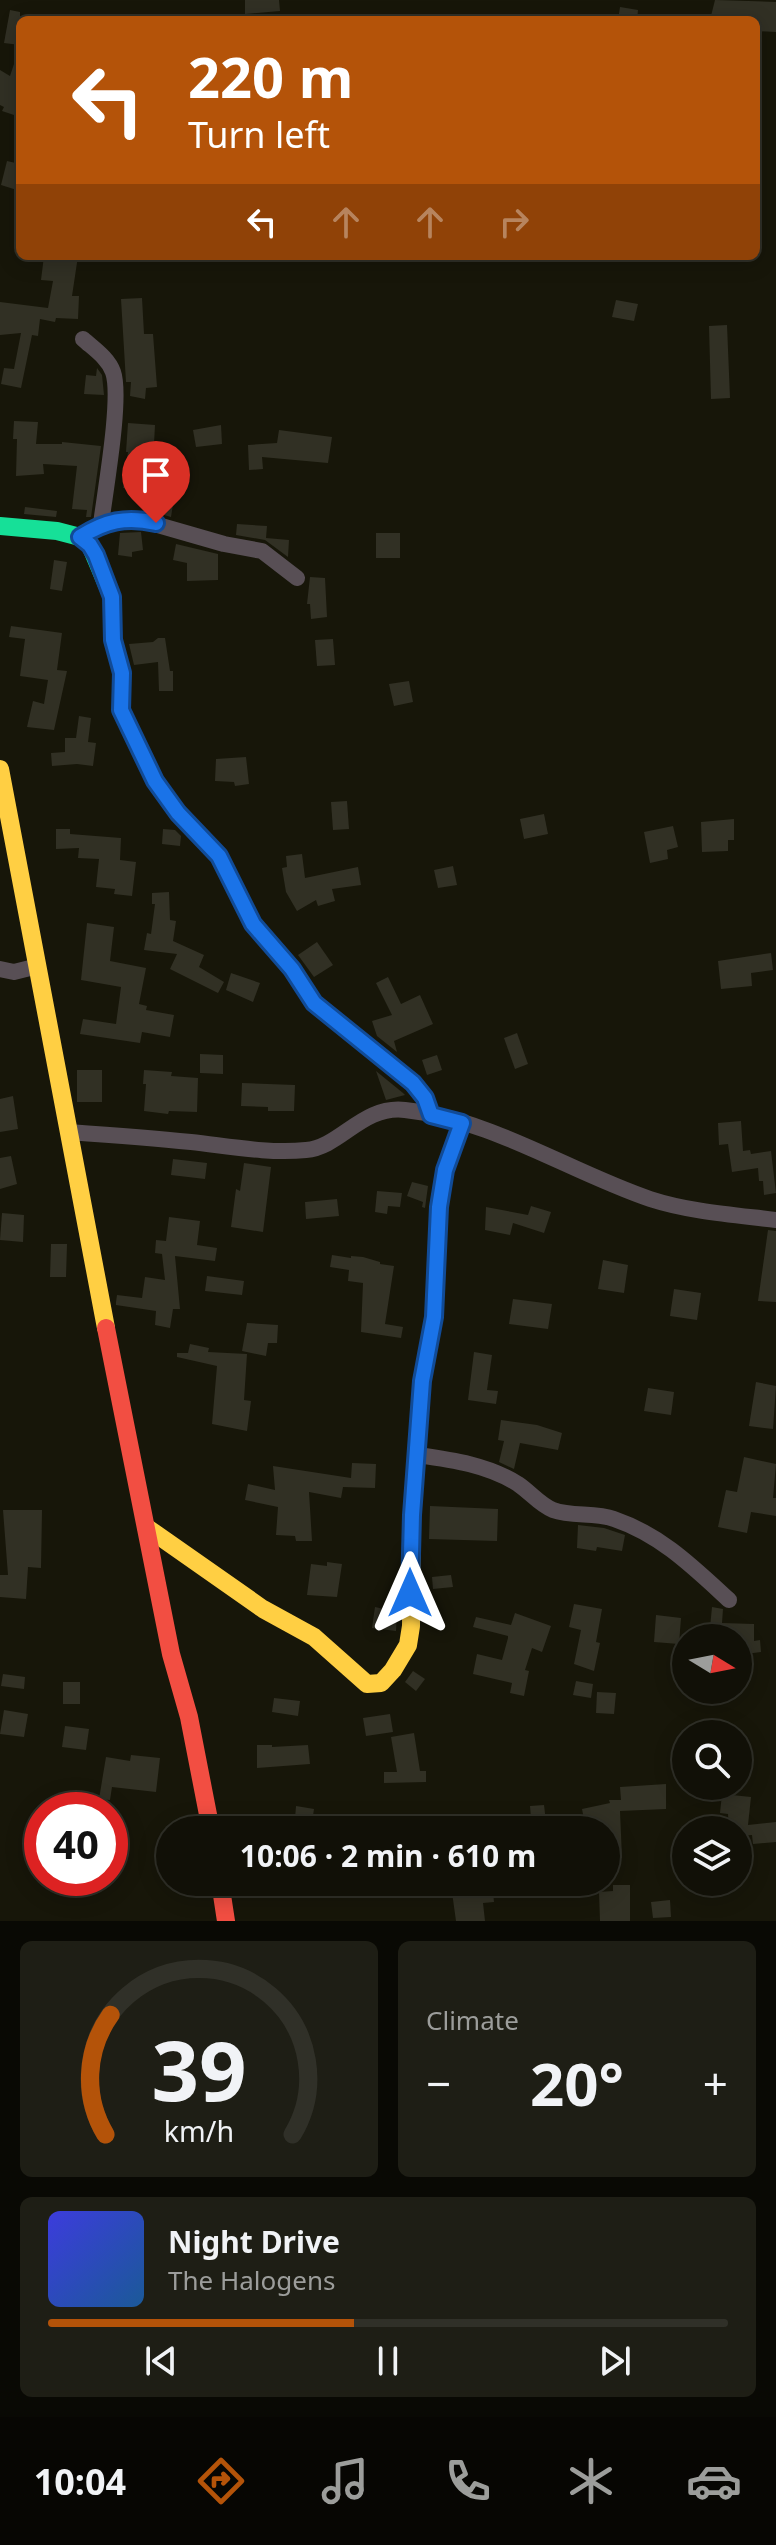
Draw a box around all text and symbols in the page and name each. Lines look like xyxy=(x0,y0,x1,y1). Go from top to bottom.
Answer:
text: 220 m xyxy=(188,38,353,114)
icon: left xyxy=(56,48,160,152)
text: Turn left xyxy=(188,110,330,159)
icon: left xyxy=(240,200,284,244)
icon: ahead xyxy=(324,200,368,244)
icon: ahead xyxy=(408,200,452,244)
icon: right xyxy=(492,200,536,244)
pin xyxy=(122,441,190,523)
icon: arrive xyxy=(134,453,178,497)
position arrow xyxy=(368,1551,452,1635)
north arrow xyxy=(672,1624,752,1704)
map controls xyxy=(672,1624,752,1896)
button: search xyxy=(672,1720,752,1800)
speed limit sign: 40 xyxy=(24,1792,128,1896)
button: layers xyxy=(672,1816,752,1896)
text: 10:06 · 2 min · 610 m xyxy=(240,1835,536,1876)
text: Climate xyxy=(426,2002,519,2038)
text: 39 xyxy=(151,2012,247,2125)
text: 20° xyxy=(530,2042,624,2124)
text: − xyxy=(426,2053,451,2113)
text: + xyxy=(703,2053,728,2113)
text: km/h xyxy=(164,2111,234,2150)
text: Night Drive xyxy=(168,2221,340,2262)
text: The Halogens xyxy=(168,2262,335,2298)
icon: previous xyxy=(139,2339,183,2383)
icon: pause xyxy=(366,2339,410,2383)
icon: next xyxy=(593,2339,637,2383)
icon: directions xyxy=(193,2453,249,2509)
icon: music xyxy=(317,2453,373,2509)
icon: phone xyxy=(440,2453,496,2509)
icon: climate xyxy=(563,2453,619,2509)
icon: car xyxy=(686,2453,742,2509)
text: 10:04 xyxy=(34,2457,126,2506)

